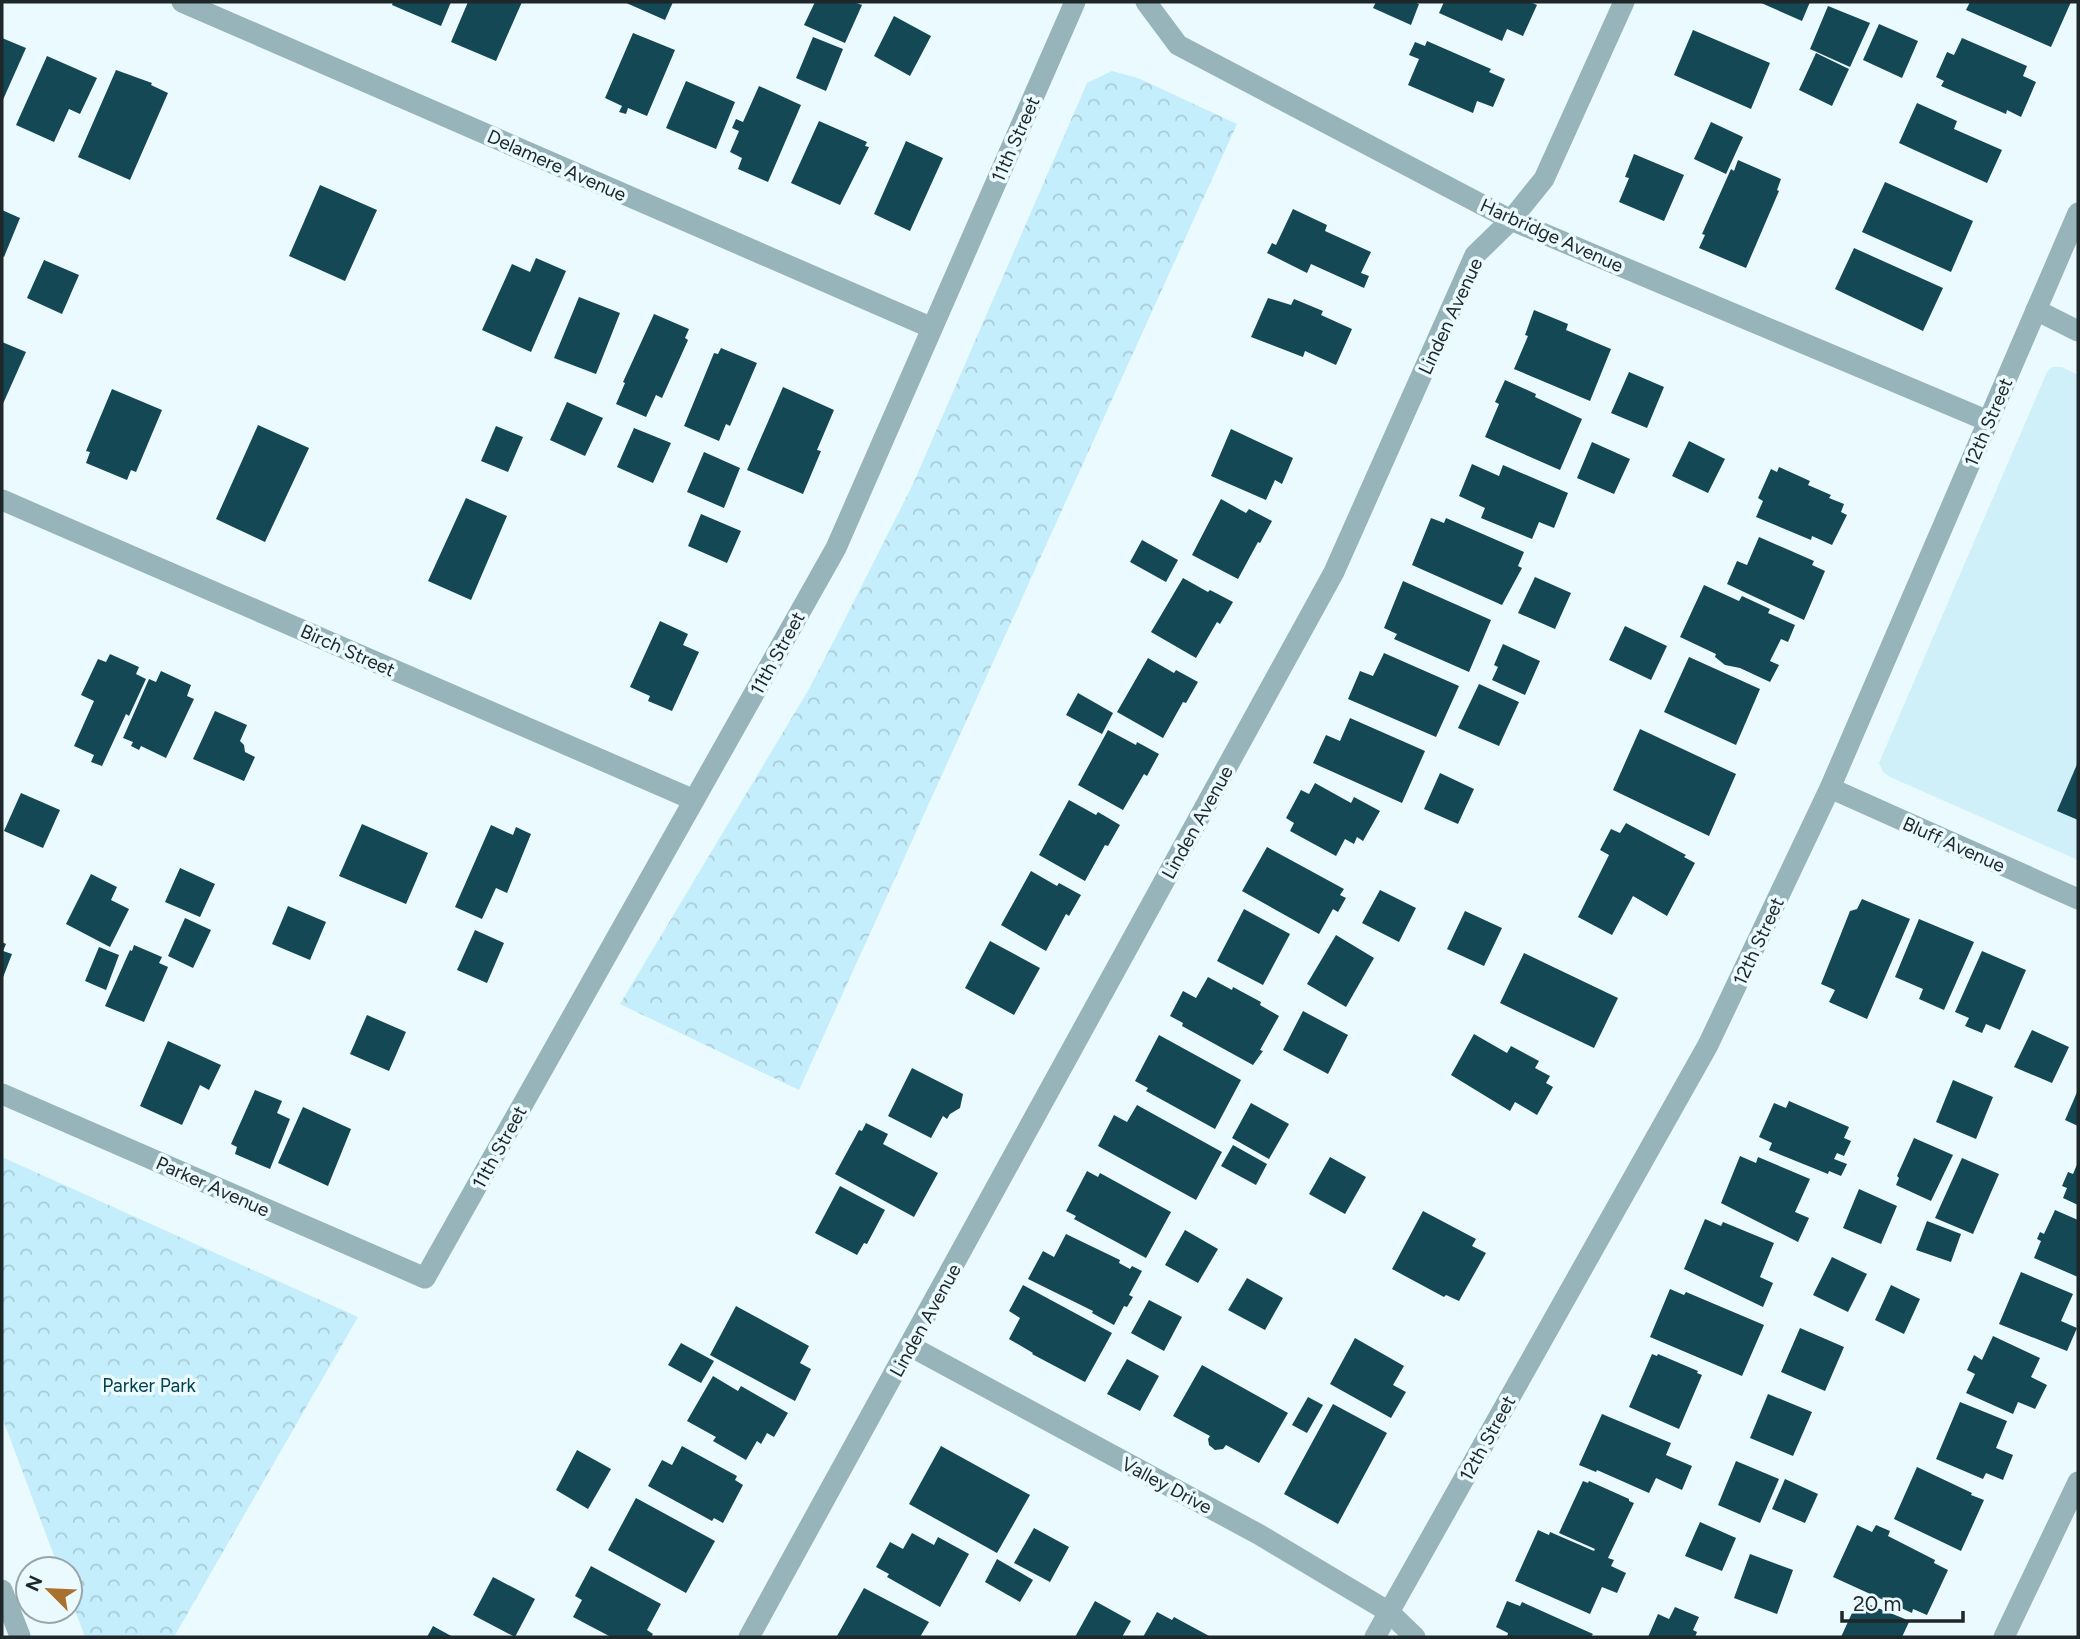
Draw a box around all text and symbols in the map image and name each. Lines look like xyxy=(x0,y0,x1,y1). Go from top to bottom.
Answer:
street label: 11th Street xyxy=(986,93,1045,186)
street label: Delamere Avenue xyxy=(484,125,630,206)
street label: Harbridge Avenue xyxy=(1477,194,1627,277)
street label: Linden Avenue xyxy=(1413,254,1487,378)
street label: 12th Street xyxy=(1959,374,2017,470)
street label: 11th Street xyxy=(745,608,810,699)
street label: Birch Street xyxy=(297,619,399,682)
street label: Linden Avenue xyxy=(1157,762,1238,883)
street label: Bluff Avenue xyxy=(1899,812,2008,877)
street label: 12th Street xyxy=(1728,894,1789,989)
street label: 11th Street xyxy=(467,1102,532,1193)
street label: Parker Avenue xyxy=(153,1151,273,1222)
street label: Linden Avenue xyxy=(885,1260,966,1381)
park label: Parker Park xyxy=(102,1374,197,1397)
street label: 12th Street xyxy=(1455,1391,1520,1485)
street label: Valley Drive xyxy=(1118,1452,1216,1519)
north arrow xyxy=(14,1555,84,1625)
text: N xyxy=(20,1572,47,1595)
scale bar xyxy=(1842,1580,1963,1624)
text: 20 m xyxy=(1853,1591,1901,1616)

